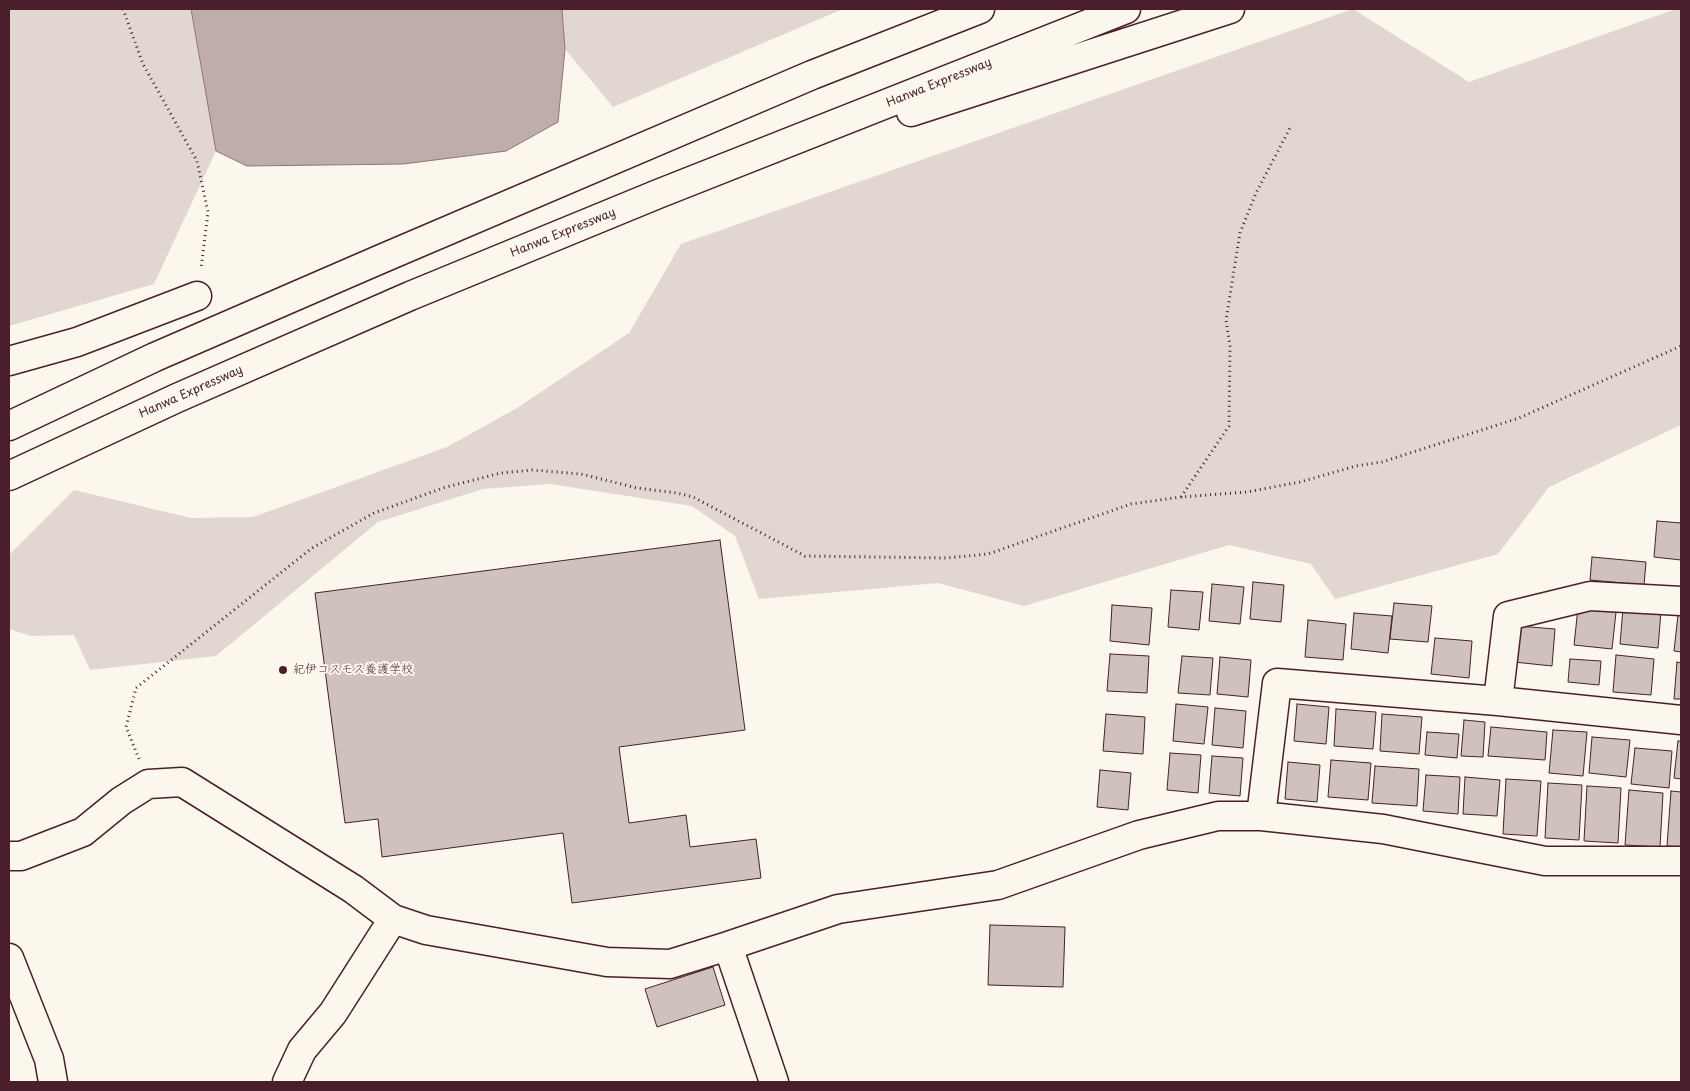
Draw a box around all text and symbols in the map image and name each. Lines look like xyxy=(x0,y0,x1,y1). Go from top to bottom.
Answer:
street label: Hanwa Expressway xyxy=(884,55,994,111)
street label: Hanwa Expressway xyxy=(508,205,618,261)
street label: Hanwa Expressway xyxy=(137,363,245,421)
place label: 紀伊コスモス養護学校 xyxy=(293,663,413,677)
marker: 紀伊コスモス養護学校 xyxy=(277,664,289,676)

